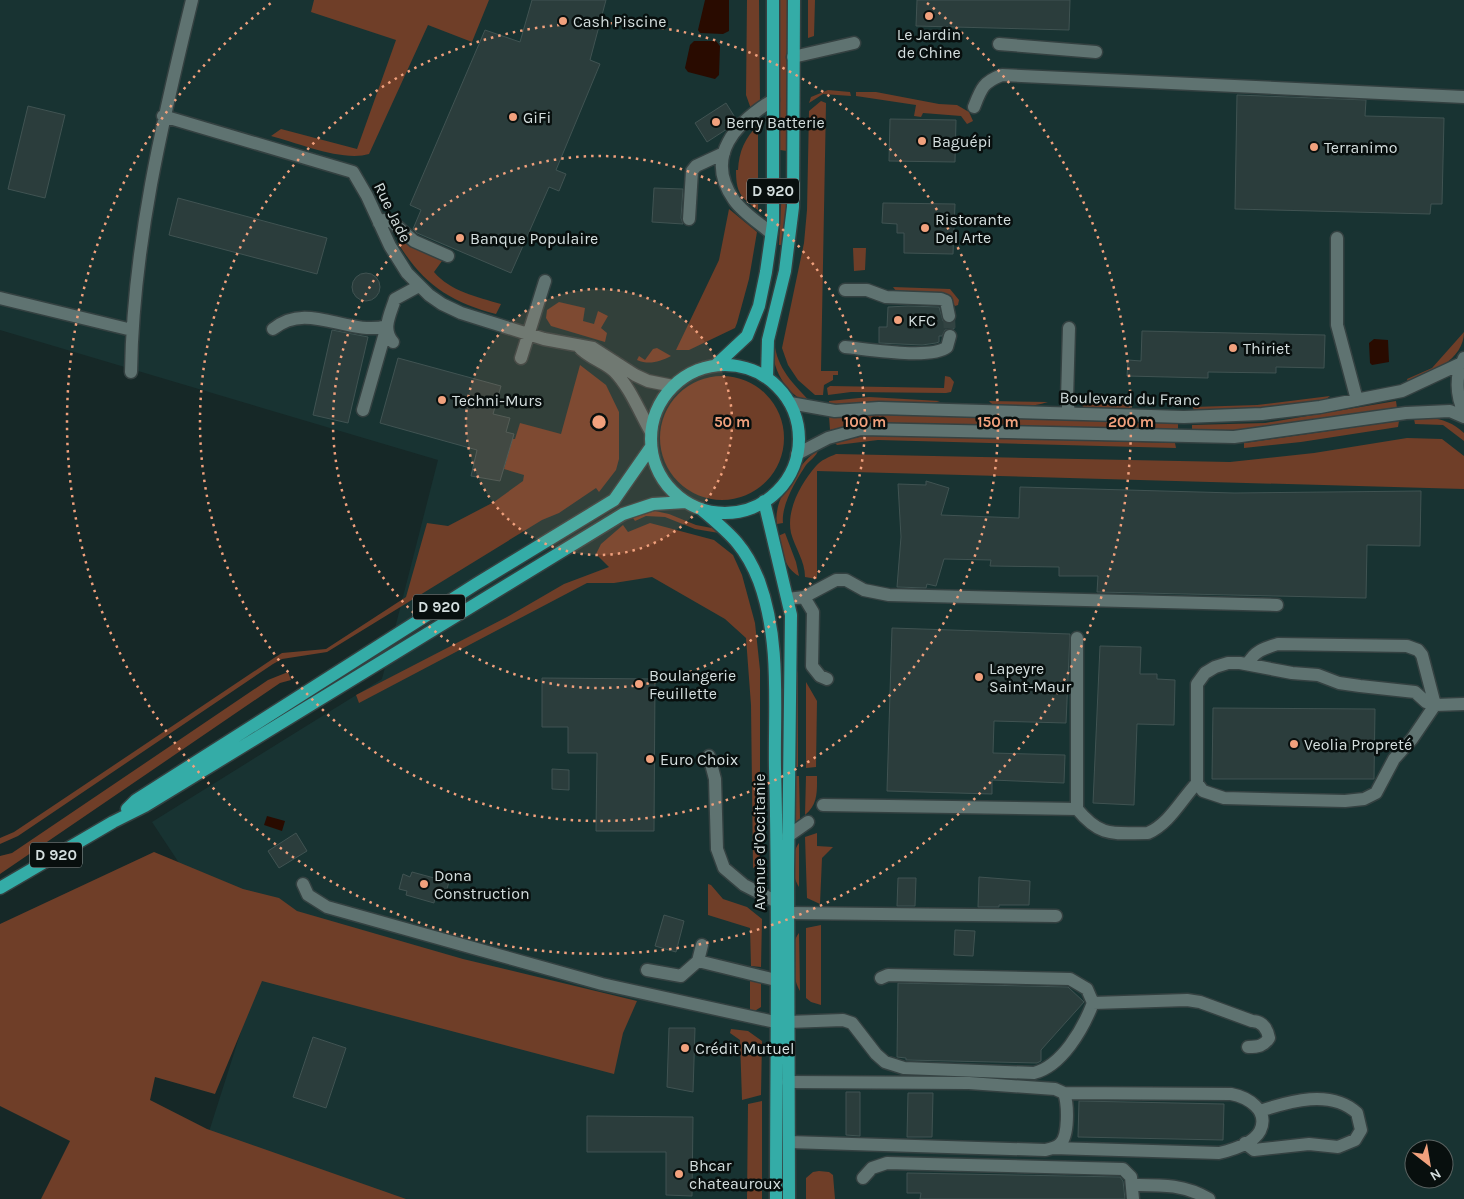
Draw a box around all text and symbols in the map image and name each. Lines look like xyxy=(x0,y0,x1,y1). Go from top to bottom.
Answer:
marker: Le Jardin de Chine xyxy=(923,10,935,22)
place label: Cash Piscine xyxy=(573,12,666,31)
marker: Cash Piscine xyxy=(557,15,569,27)
place label: Le Jardin de Chine xyxy=(897,25,961,62)
place label: GiFi xyxy=(523,108,551,127)
marker: GiFi xyxy=(507,111,519,123)
place label: Berry Batterie xyxy=(726,113,825,132)
marker: Berry Batterie xyxy=(710,116,722,128)
place label: Baguépi xyxy=(932,132,992,151)
marker: Baguépi xyxy=(916,135,928,147)
place label: Terranimo xyxy=(1324,138,1398,157)
marker: Terranimo xyxy=(1308,141,1320,153)
road number: D 920 xyxy=(747,178,799,204)
street label: Rue Jade xyxy=(370,179,415,245)
place label: Ristorante Del Arte xyxy=(935,210,1011,247)
marker: Ristorante Del Arte xyxy=(919,222,931,234)
place label: Banque Populaire xyxy=(470,229,598,248)
marker: Banque Populaire xyxy=(454,232,466,244)
place label: KFC xyxy=(908,311,936,330)
marker: KFC xyxy=(892,314,904,326)
place label: Thiriet xyxy=(1243,339,1290,358)
marker: Thiriet xyxy=(1227,342,1239,354)
street label: Boulevard du Franc xyxy=(1059,388,1201,409)
place label: Techni-Murs xyxy=(452,391,542,410)
marker: Techni-Murs xyxy=(436,394,448,406)
centre of rings xyxy=(590,413,608,431)
text: 50 m xyxy=(714,413,750,431)
text: 100 m xyxy=(844,413,886,431)
text: 150 m xyxy=(977,413,1019,431)
text: 200 m xyxy=(1108,413,1154,431)
road number: D 920 xyxy=(413,594,465,620)
place label: Lapeyre Saint-Maur xyxy=(989,659,1072,696)
place label: Boulangerie Feuillette xyxy=(649,666,736,703)
marker: Lapeyre Saint-Maur xyxy=(973,671,985,683)
marker: Boulangerie Feuillette xyxy=(633,678,645,690)
place label: Veolia Propreté xyxy=(1304,735,1412,754)
marker: Veolia Propreté xyxy=(1288,738,1300,750)
place label: Euro Choix xyxy=(660,750,738,769)
marker: Euro Choix xyxy=(644,753,656,765)
street label: Avenue d'Occitanie xyxy=(750,773,769,911)
road number: D 920 xyxy=(30,842,82,868)
place label: Dona Construction xyxy=(434,866,530,903)
marker: Dona Construction xyxy=(418,878,430,890)
place label: Crédit Mutuel xyxy=(695,1039,795,1058)
marker: Crédit Mutuel xyxy=(679,1042,691,1054)
north arrow xyxy=(1404,1139,1454,1189)
place label: Bhcar chateauroux xyxy=(689,1156,781,1193)
text: N xyxy=(1427,1165,1444,1185)
marker: Bhcar chateauroux xyxy=(673,1168,685,1180)

